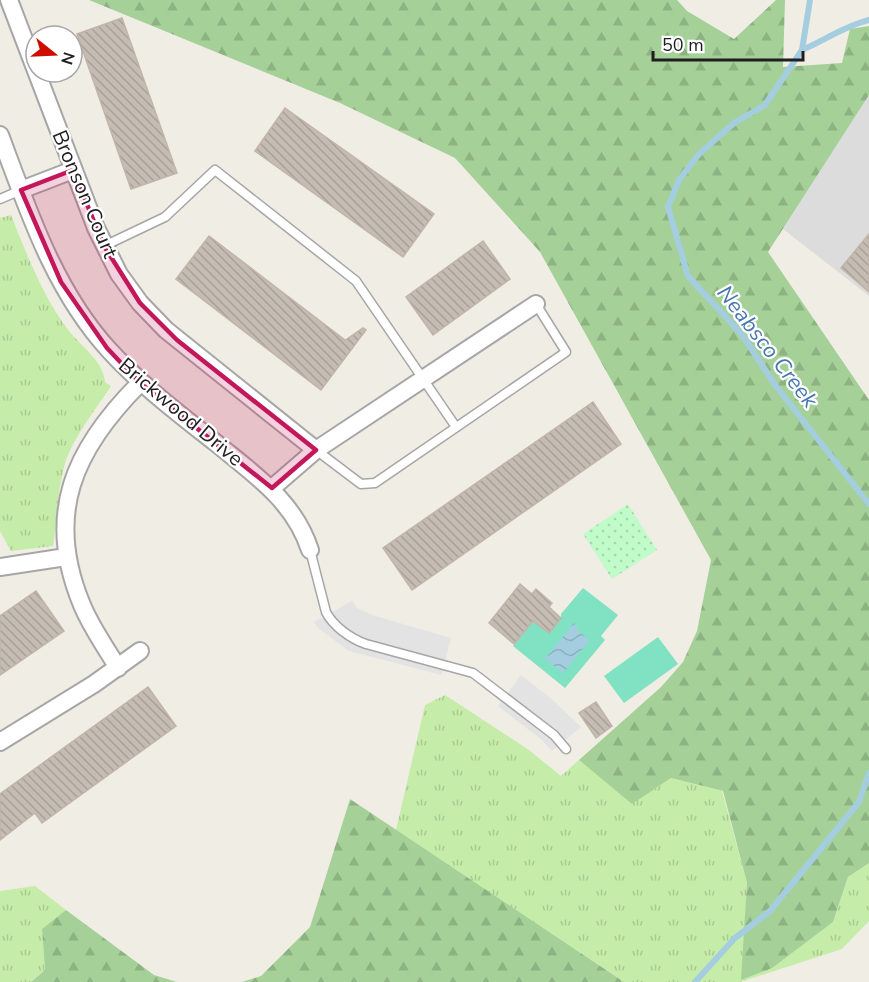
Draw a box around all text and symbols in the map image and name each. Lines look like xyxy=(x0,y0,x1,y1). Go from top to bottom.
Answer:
north arrow xyxy=(24,24,84,84)
scale bar xyxy=(653,24,803,62)
text: 50 m xyxy=(662,33,704,57)
text: N xyxy=(55,49,80,67)
street label: Bronson Court xyxy=(45,126,125,263)
water label: Neabsco Creek xyxy=(710,279,825,415)
street label: Brickwood Drive xyxy=(113,352,249,472)

